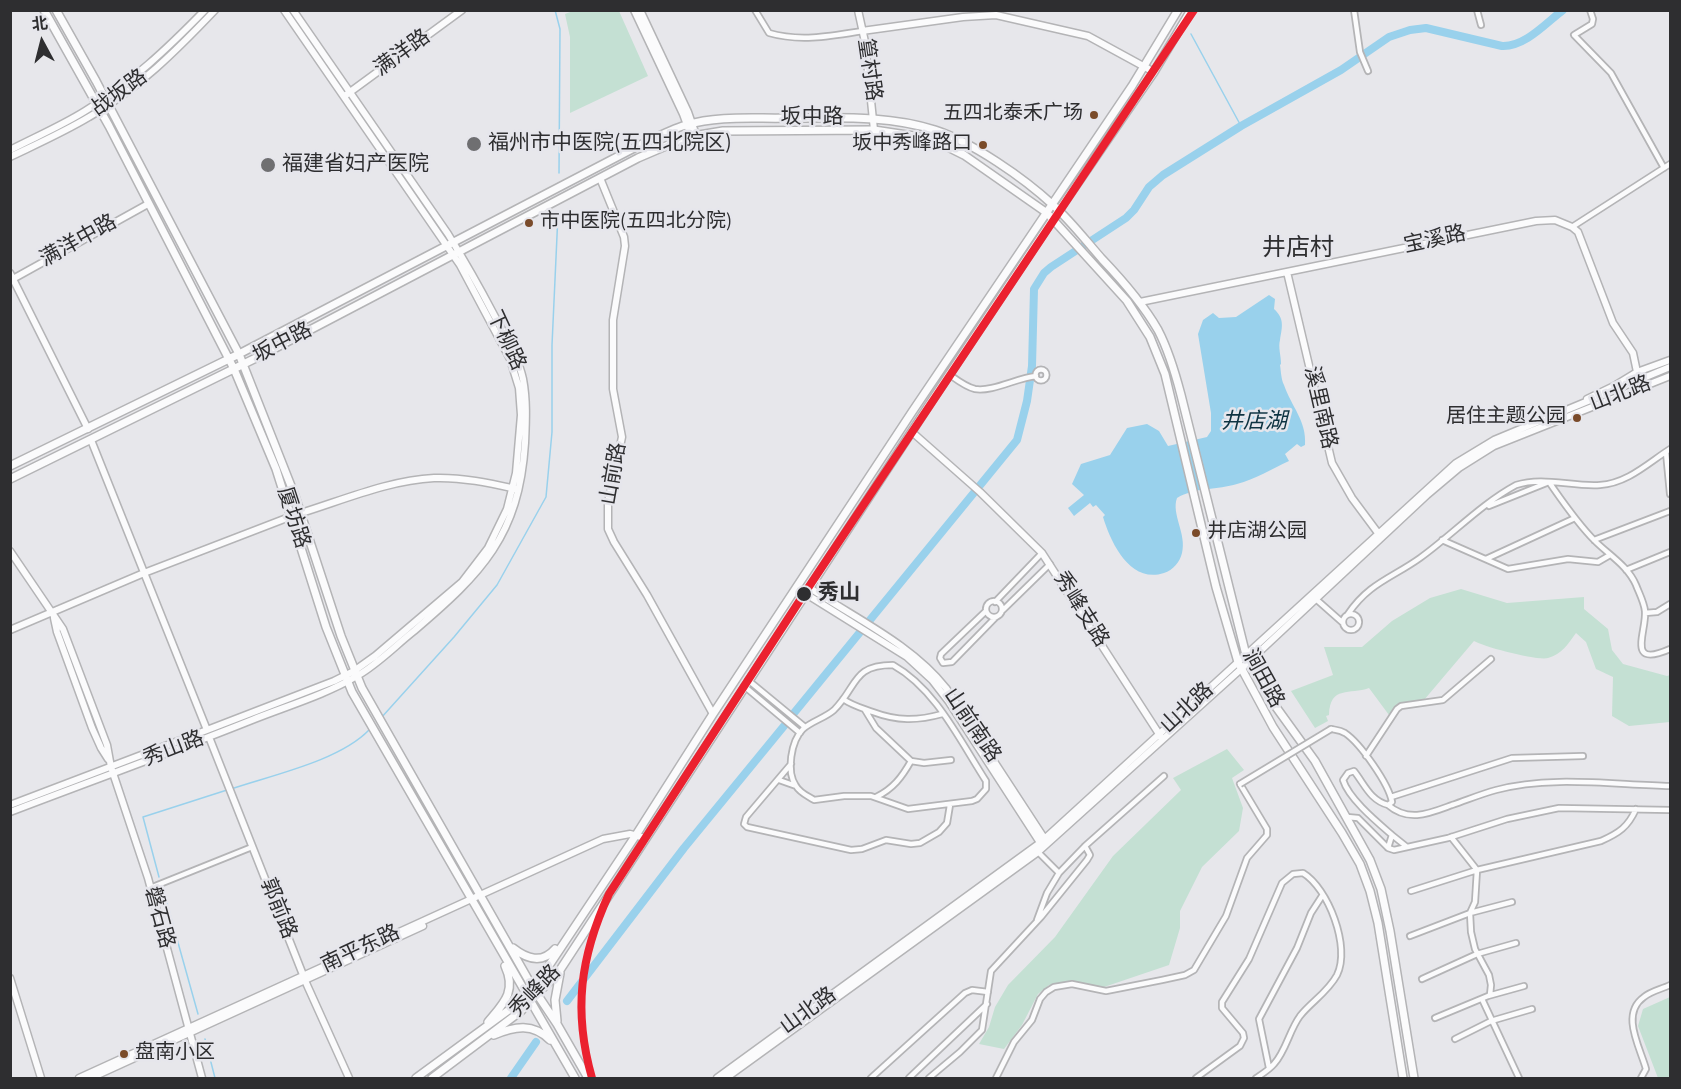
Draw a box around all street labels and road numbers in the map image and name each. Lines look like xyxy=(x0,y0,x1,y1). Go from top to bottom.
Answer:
street label: 满洋路 xyxy=(370,25,436,83)
street label: 篁村路 xyxy=(851,37,885,103)
street label: 战坂路 xyxy=(87,65,153,123)
street label: 坂中路 xyxy=(781,105,843,131)
street label: 满洋中路 xyxy=(36,211,122,273)
street label: 宝溪路 xyxy=(1402,222,1468,260)
street label: 下柳路 xyxy=(480,307,530,375)
street label: 坂中路 xyxy=(249,318,317,370)
street label: 溪里南路 xyxy=(1297,364,1341,452)
street label: 山北路 xyxy=(1587,372,1655,418)
street label: 山前路 xyxy=(597,441,633,507)
street label: 厦坊路 xyxy=(270,484,314,552)
street label: 秀峰支路 xyxy=(1047,568,1113,652)
street label: 涧田路 xyxy=(1236,645,1288,713)
street label: 山北路 xyxy=(1156,678,1220,740)
street label: 山前南路 xyxy=(937,684,1005,768)
street label: 秀山路 xyxy=(140,727,208,773)
street label: 郭前路 xyxy=(254,875,300,943)
street label: 磐石路 xyxy=(138,884,178,952)
street label: 南平东路 xyxy=(318,921,404,979)
street label: 秀峰路 xyxy=(505,961,567,1023)
street label: 山北路 xyxy=(776,983,842,1041)

